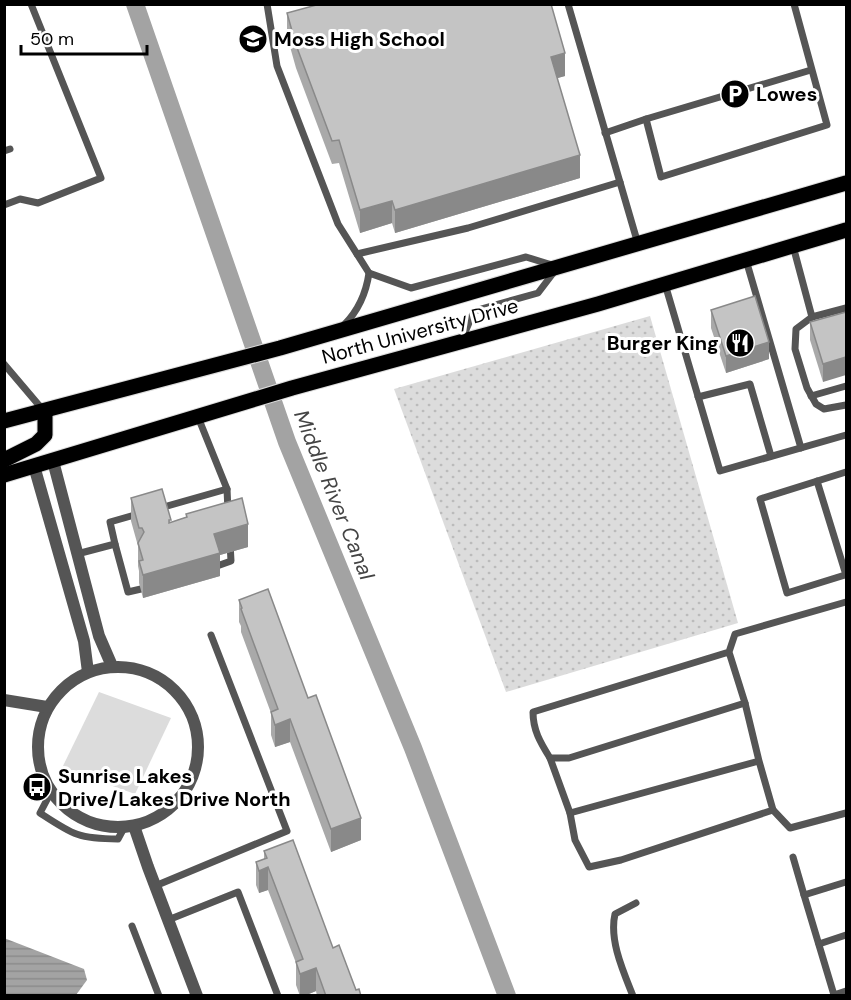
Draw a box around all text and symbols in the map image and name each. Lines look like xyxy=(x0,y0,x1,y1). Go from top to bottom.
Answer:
scale bar xyxy=(21,18,147,56)
school or university icon: Moss High School xyxy=(237,23,269,55)
place label: Moss High School xyxy=(274,26,445,52)
text: 50 m xyxy=(30,27,74,51)
parking icon: Lowes xyxy=(719,78,751,110)
place label: Lowes xyxy=(756,81,817,107)
street label: North University Drive xyxy=(319,292,521,370)
restaurant icon: Burger King xyxy=(724,327,756,359)
place label: Burger King xyxy=(607,330,719,356)
water label: Middle River Canal xyxy=(287,406,381,584)
place label: Sunrise Lakes Drive/Lakes Drive North xyxy=(58,763,291,812)
bus stop icon: Sunrise Lakes Drive/Lakes Drive North xyxy=(21,771,53,803)

